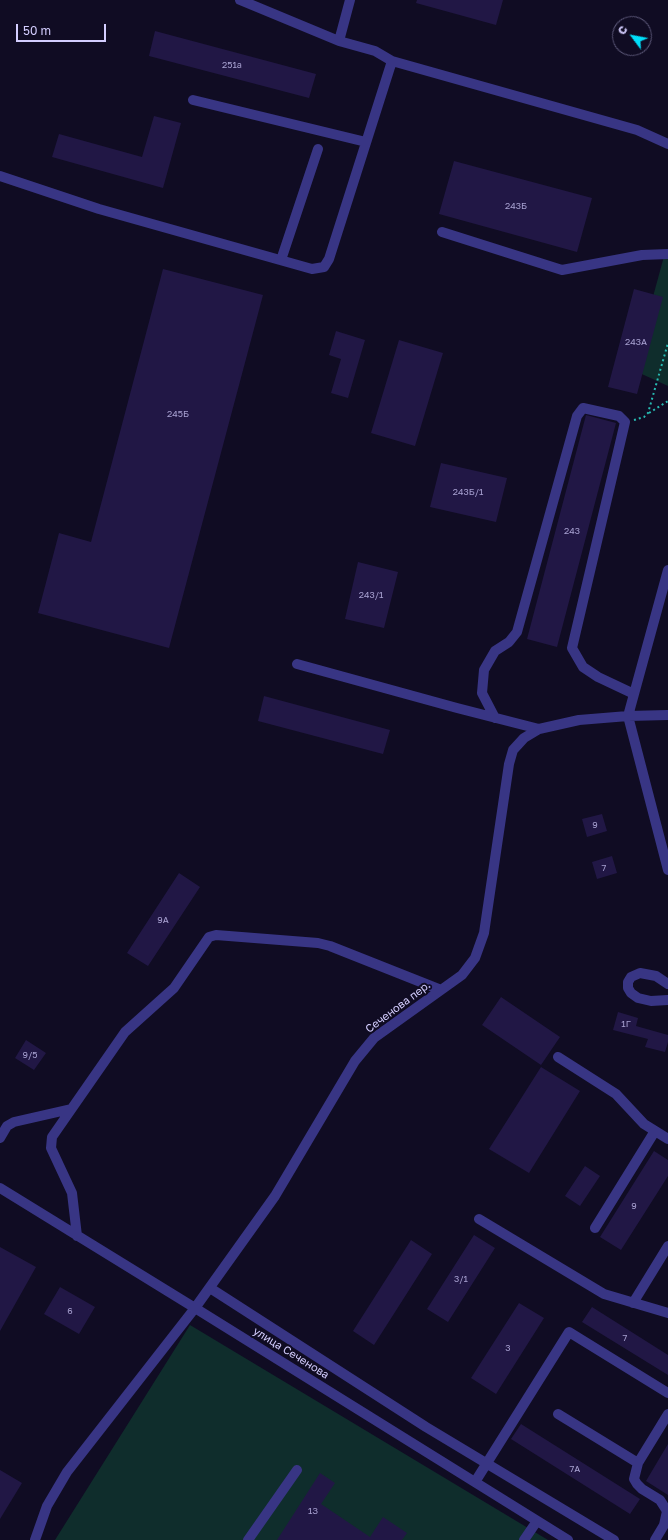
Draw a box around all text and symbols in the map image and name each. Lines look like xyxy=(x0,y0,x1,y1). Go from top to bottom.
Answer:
scale bar xyxy=(18,16,108,42)
north arrow xyxy=(612,16,652,56)
text: 50 m xyxy=(23,23,51,38)
text: С xyxy=(615,23,630,37)
house number: 251а xyxy=(222,60,242,70)
house number: 243Б xyxy=(505,201,527,211)
house number: 243А xyxy=(625,337,647,347)
house number: 245Б xyxy=(167,409,189,419)
house number: 243Б/1 xyxy=(453,487,483,497)
house number: 243 xyxy=(564,526,580,536)
house number: 243/1 xyxy=(359,590,383,600)
house number: 9 xyxy=(592,820,598,830)
house number: 7 xyxy=(602,863,606,873)
house number: 9А xyxy=(157,915,169,925)
street label: Сеченова пер. xyxy=(363,978,433,1036)
house number: 1Г xyxy=(621,1019,631,1029)
house number: 9/5 xyxy=(23,1050,37,1060)
house number: 9 xyxy=(631,1201,637,1211)
house number: 3/1 xyxy=(454,1274,468,1284)
house number: 6 xyxy=(67,1306,73,1316)
street label: улица Сеченова xyxy=(251,1324,331,1382)
house number: 7 xyxy=(623,1333,627,1343)
house number: 3 xyxy=(505,1343,511,1353)
house number: 7А xyxy=(570,1464,580,1474)
house number: 1З xyxy=(308,1506,318,1516)

